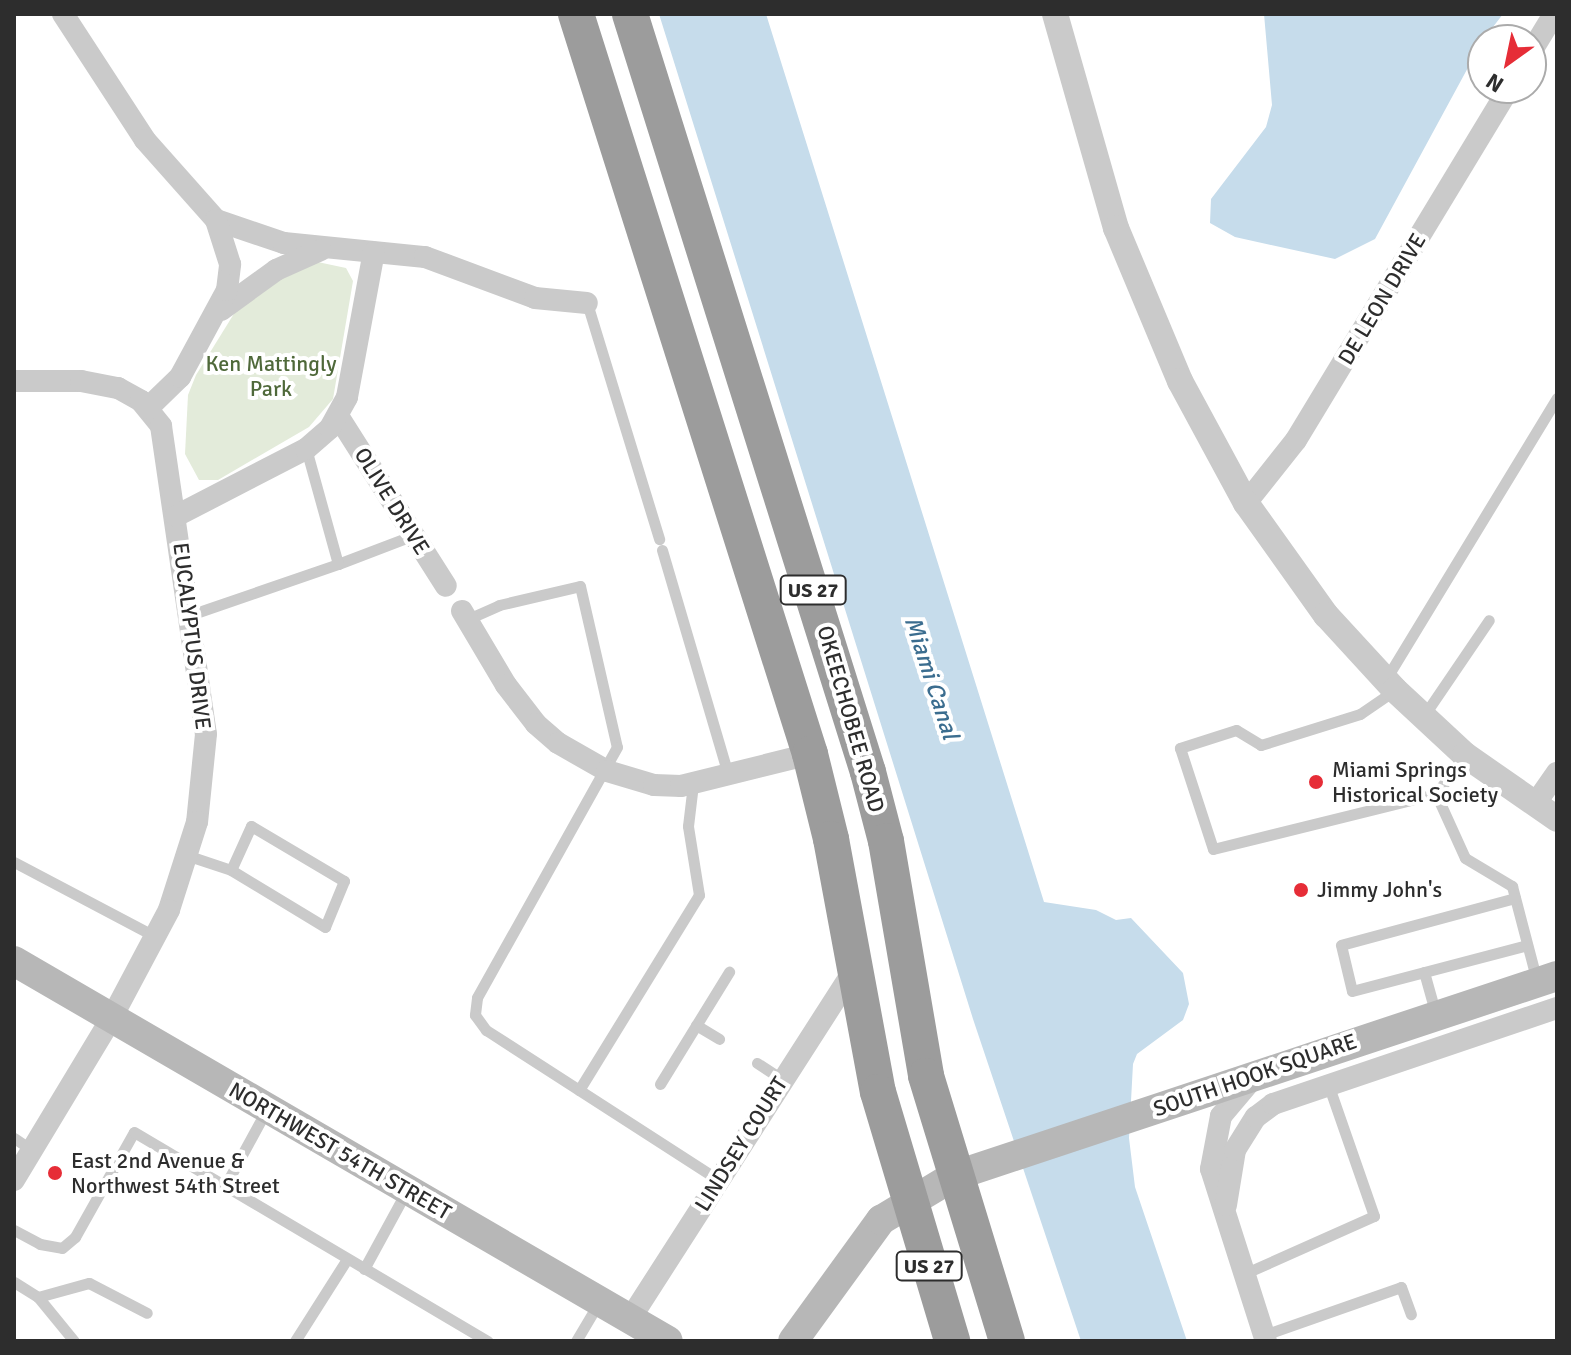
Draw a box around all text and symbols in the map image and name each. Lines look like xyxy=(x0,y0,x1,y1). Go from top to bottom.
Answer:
north arrow xyxy=(1467,24,1547,104)
text: N xyxy=(1481,67,1509,98)
street label: DE LEON DRIVE xyxy=(1332,229,1432,369)
park label: Ken Mattingly Park xyxy=(206,350,336,402)
street label: OLIVE DRIVE xyxy=(349,443,435,559)
street label: EUCALYPTUS DRIVE xyxy=(167,541,217,731)
road number: US 27 xyxy=(779,574,847,606)
water label: Miami Canal xyxy=(898,613,964,743)
street label: OKEECHOBEE ROAD xyxy=(812,623,890,815)
place label: Miami Springs Historical Society xyxy=(1332,756,1498,808)
marker: Miami Springs Historical Society xyxy=(1307,773,1325,791)
place label: Jimmy John's xyxy=(1317,877,1442,903)
marker: Jimmy John's xyxy=(1292,881,1310,899)
street label: SOUTH HOOK SQUARE xyxy=(1150,1028,1360,1122)
street label: LINDSEY COURT xyxy=(689,1072,793,1216)
street label: NORTHWEST 54TH STREET xyxy=(224,1077,456,1225)
place label: East 2nd Avenue & Northwest 54th Street xyxy=(71,1147,280,1198)
marker: East 2nd Avenue & Northwest 54th Street xyxy=(46,1164,64,1182)
road number: US 27 xyxy=(895,1250,963,1282)

